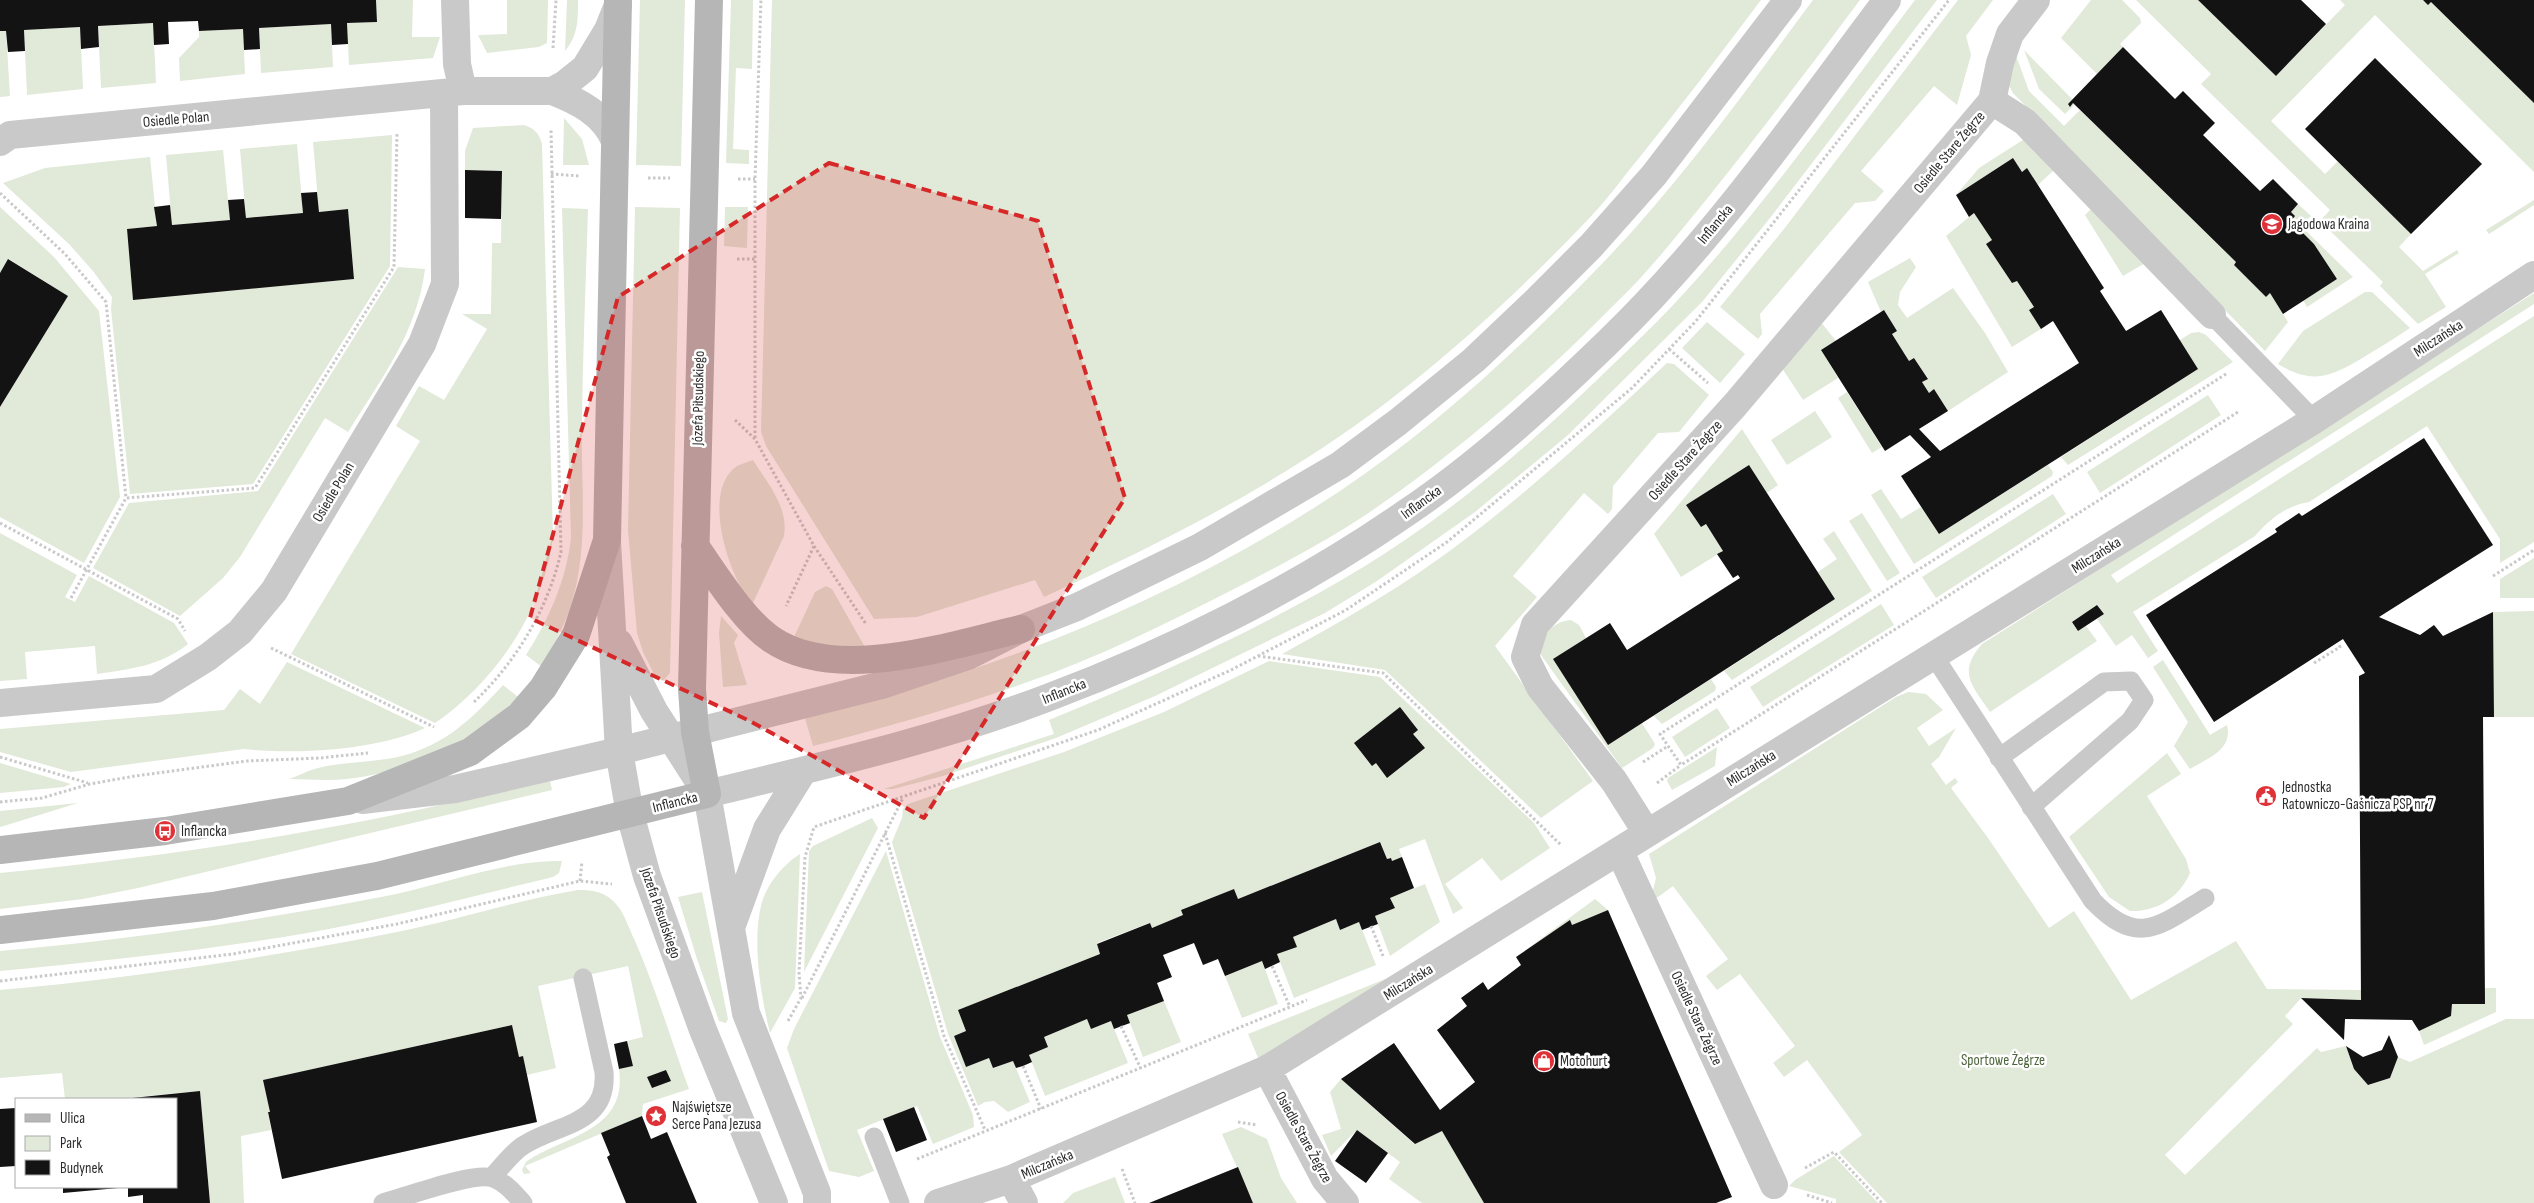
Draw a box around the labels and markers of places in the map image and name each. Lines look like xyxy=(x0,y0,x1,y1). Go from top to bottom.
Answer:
school or university icon: Jagodowa Kraina xyxy=(2260,212,2284,236)
place label: Jagodowa Kraina xyxy=(2287,215,2370,234)
place label: Jednostka Ratowniczo-Gaśnicza PSP nr 7 xyxy=(2281,778,2433,814)
public building icon: Jednostka Ratowniczo-Gaśnicza PSP nr 7 xyxy=(2254,784,2278,808)
bus stop icon: Inflancka xyxy=(153,819,177,843)
place label: Inflancka xyxy=(181,822,227,841)
shop icon: Motohurt xyxy=(1532,1049,1556,1073)
place label: Motohurt xyxy=(1560,1052,1608,1071)
place label: Najświętsze Serce Pana Jezusa xyxy=(672,1098,761,1134)
place icon: Najświętsze Serce Pana Jezusa xyxy=(644,1104,668,1128)

